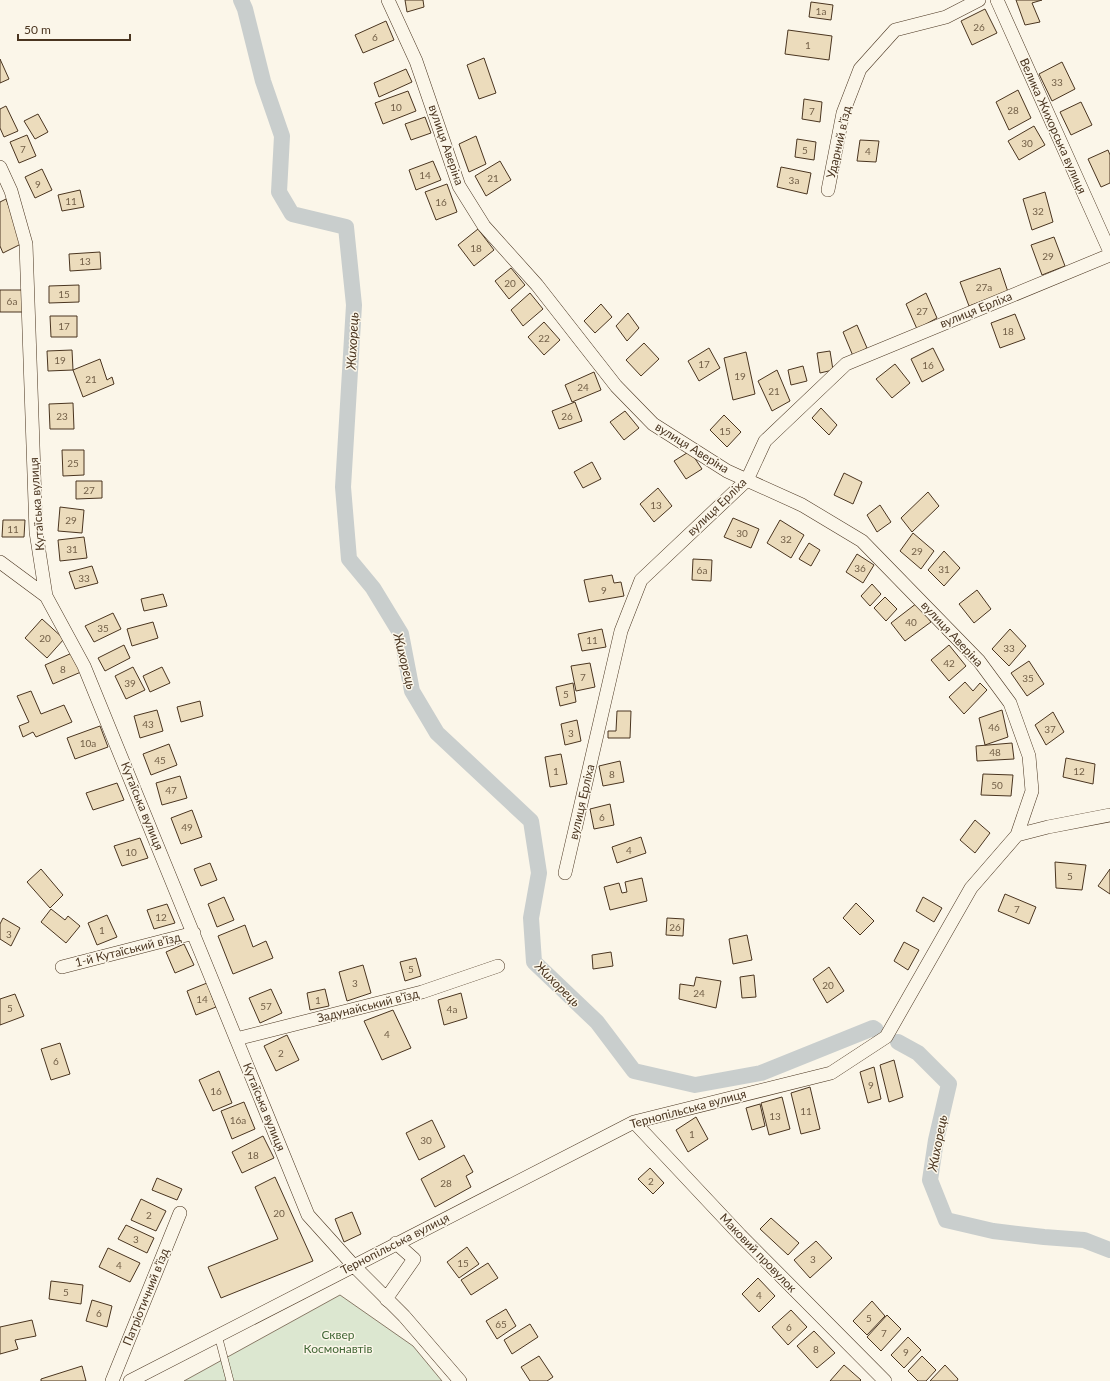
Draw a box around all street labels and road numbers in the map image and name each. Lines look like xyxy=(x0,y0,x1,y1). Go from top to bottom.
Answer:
street label: Велика Жихорська вулиця xyxy=(1017,56,1090,196)
street label: вулиця Аверіна xyxy=(426,103,467,187)
street label: Ударний в’їзд xyxy=(823,104,854,180)
street label: вулиця Ерліха xyxy=(937,288,1014,331)
street label: вулиця Аверіна xyxy=(653,419,732,476)
street label: Кутаїська вулиця xyxy=(26,457,47,551)
street label: вулиця Ерліха xyxy=(684,475,749,539)
street label: вулиця Аверіна xyxy=(918,598,987,670)
street label: Кутаїська вулиця xyxy=(118,760,167,852)
street label: вулиця Ерліха xyxy=(566,763,597,841)
street label: 1-й Кутаїський в’їзд xyxy=(73,929,183,970)
street label: Задунайський в’їзд xyxy=(315,985,421,1025)
street label: Кутаїська вулиця xyxy=(240,1061,289,1153)
street label: Тернопільська вулиця xyxy=(628,1086,748,1131)
street label: Тернопільська вулиця xyxy=(338,1210,452,1277)
street label: Маковий провулок xyxy=(717,1210,801,1296)
street label: Патріотичний в’їзд xyxy=(119,1245,172,1348)

